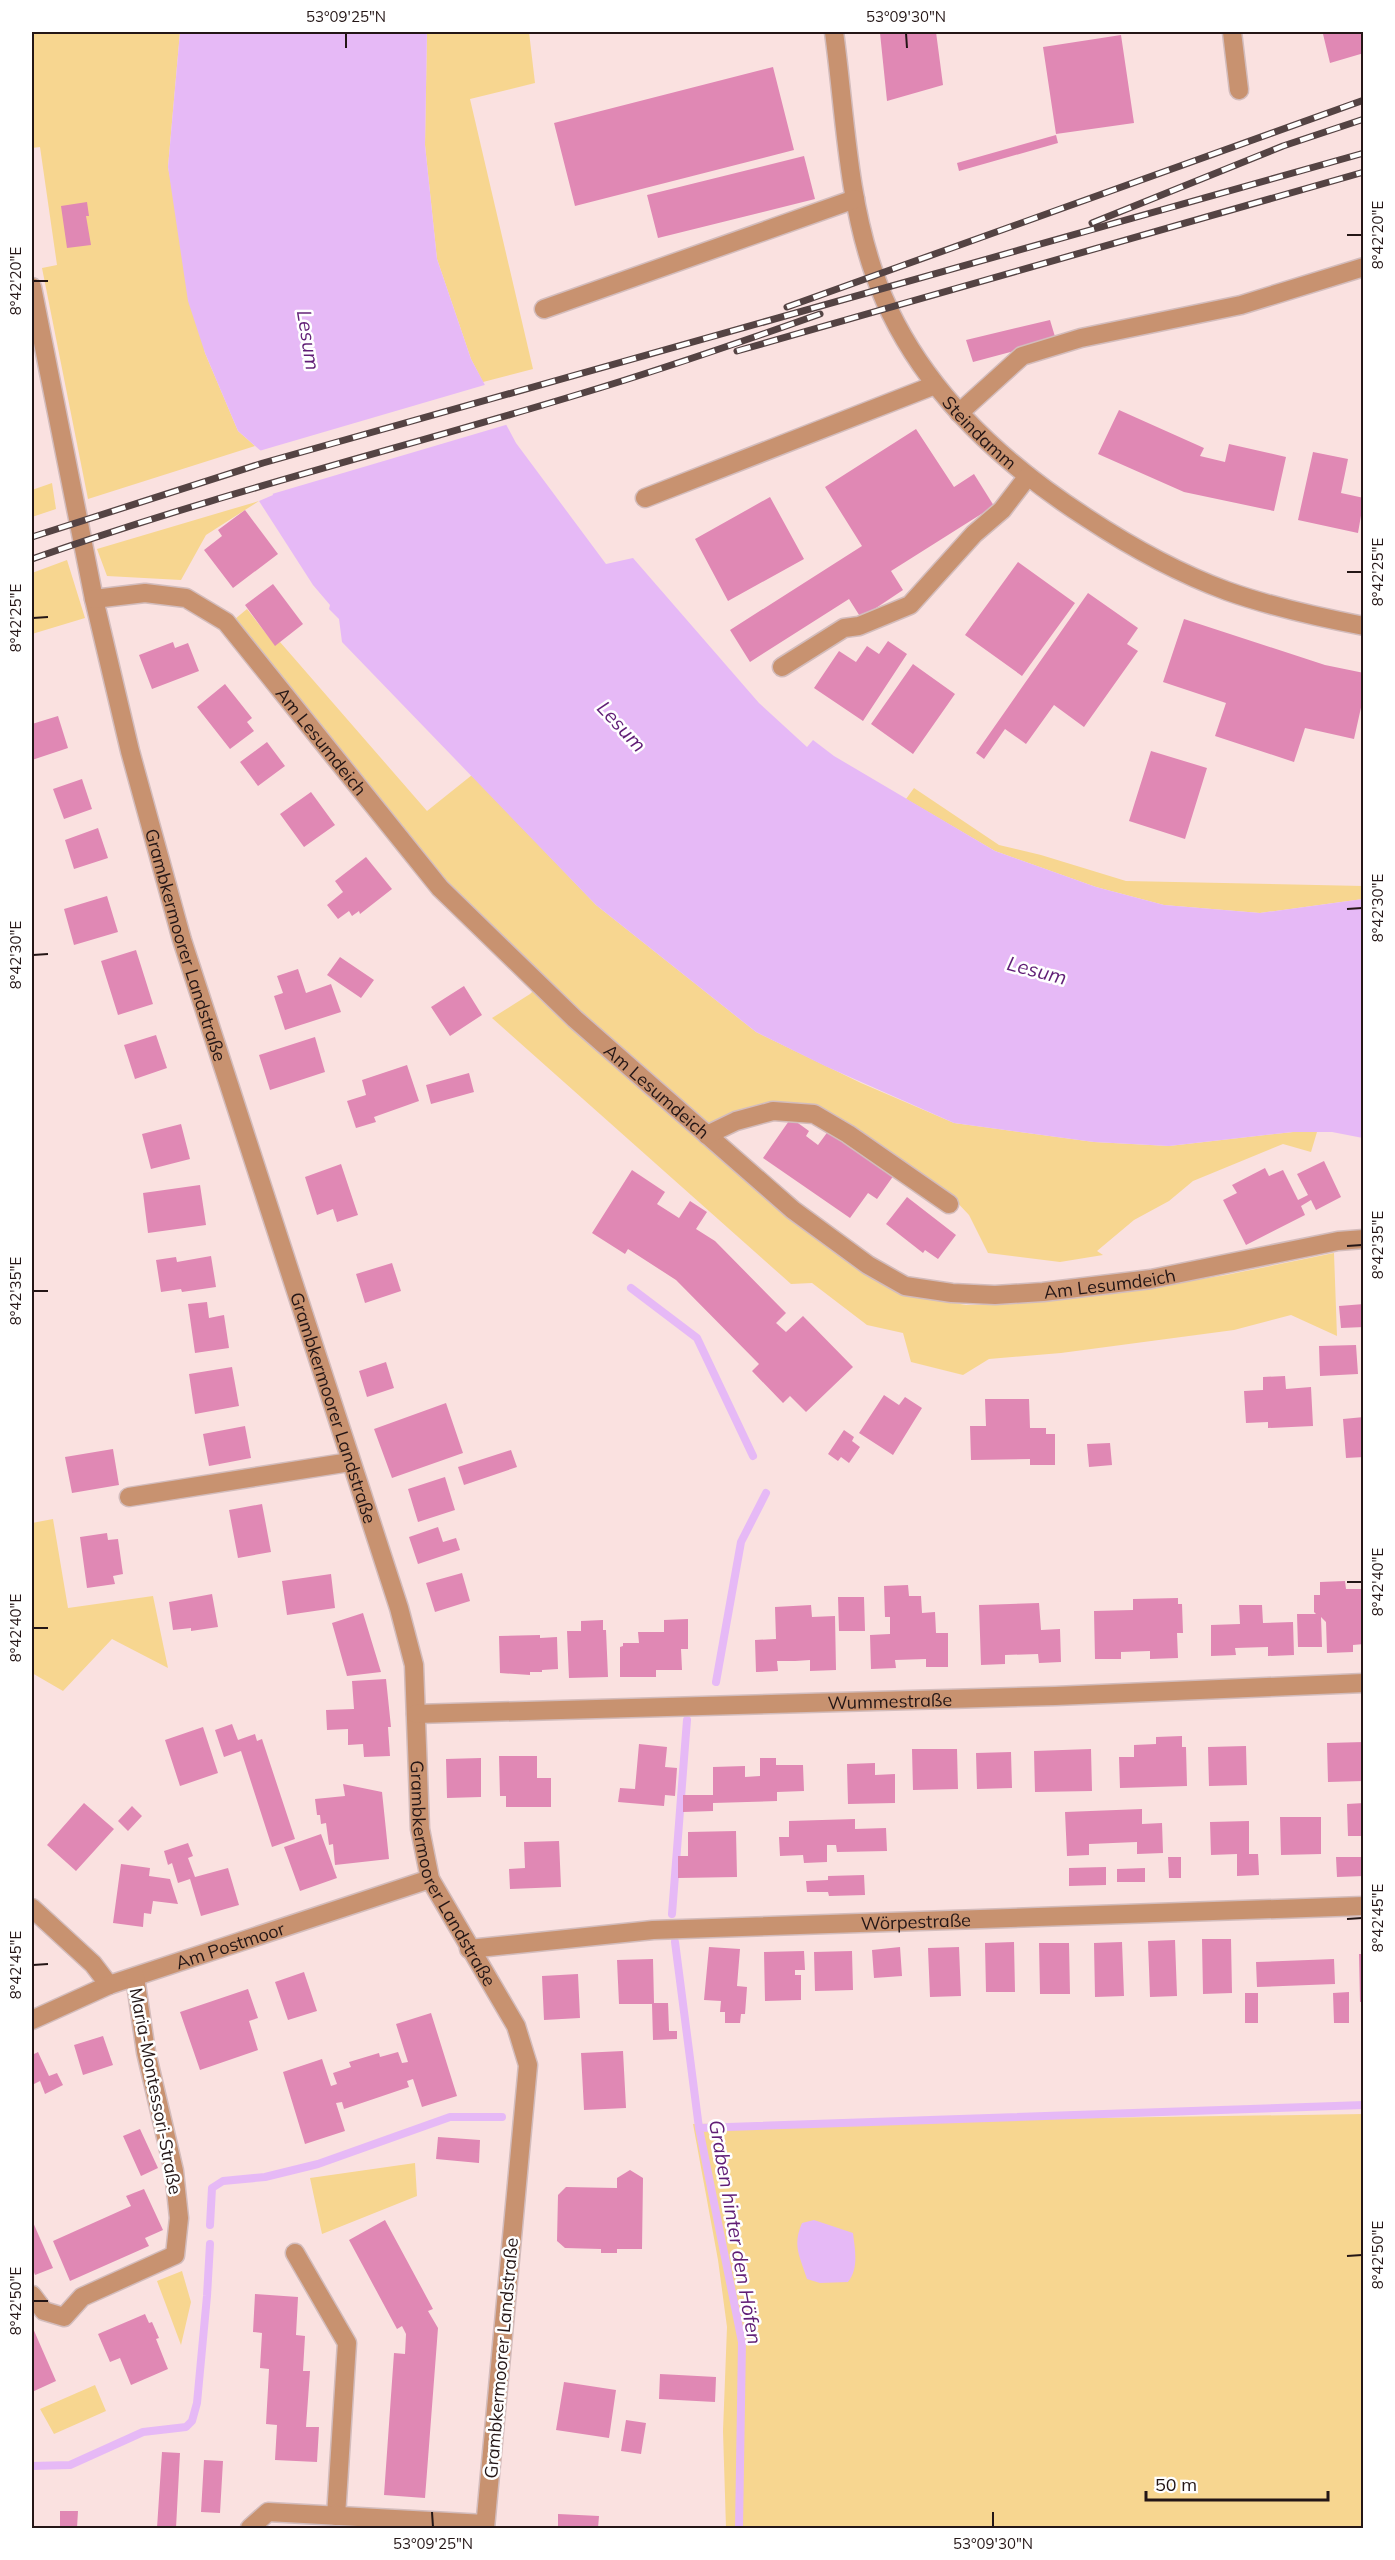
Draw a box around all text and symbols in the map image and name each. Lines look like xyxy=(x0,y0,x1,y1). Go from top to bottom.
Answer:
text: 53°09'25"N xyxy=(306,7,386,26)
text: 53°09'30"N xyxy=(866,7,946,26)
text: 8°42'20"E xyxy=(1368,201,1387,269)
text: 8°42'20"E xyxy=(6,247,25,315)
water label: Lesum xyxy=(292,308,326,372)
street label: Steindamm xyxy=(938,391,1022,474)
text: 8°42'25"E xyxy=(1368,538,1387,606)
text: 8°42'25"E xyxy=(6,584,25,652)
street label: Am Lesumdeich xyxy=(271,682,372,800)
water label: Lesum xyxy=(592,695,652,757)
street label: Grambkermoorer Landstraße xyxy=(140,826,232,1064)
text: 8°42'30"E xyxy=(1368,874,1387,942)
text: 8°42'30"E xyxy=(6,921,25,989)
water label: Lesum xyxy=(1004,950,1070,990)
street label: Am Lesumdeich xyxy=(600,1039,715,1143)
text: 8°42'35"E xyxy=(1368,1211,1387,1279)
text: 8°42'35"E xyxy=(6,1257,25,1325)
street label: Am Lesumdeich xyxy=(1042,1263,1178,1303)
street label: Grambkermoorer Landstraße xyxy=(286,1289,382,1526)
text: 8°42'40"E xyxy=(1368,1548,1387,1616)
text: 8°42'40"E xyxy=(6,1594,25,1662)
street label: Wummestraße xyxy=(827,1687,952,1714)
street label: Grambkermoorer Landstraße xyxy=(406,1760,502,1990)
text: 8°42'45"E xyxy=(1368,1884,1387,1952)
street label: Wörpestraße xyxy=(860,1908,971,1934)
street label: Am Postmoor xyxy=(173,1916,288,1974)
text: 8°42'45"E xyxy=(6,1931,25,1999)
street label: Maria-Montessori-Straße xyxy=(125,1986,187,2196)
water label: Graben hinter den Höfen xyxy=(704,2118,768,2346)
text: 8°42'50"E xyxy=(1368,2221,1387,2289)
street label: Grambkermoorer Landstraße xyxy=(479,2237,523,2479)
text: 8°42'50"E xyxy=(6,2267,25,2335)
scale bar xyxy=(1146,2464,1328,2502)
text: 50 m xyxy=(1155,2473,1197,2496)
text: 53°09'25"N xyxy=(393,2534,473,2553)
text: 53°09'30"N xyxy=(953,2534,1033,2553)

